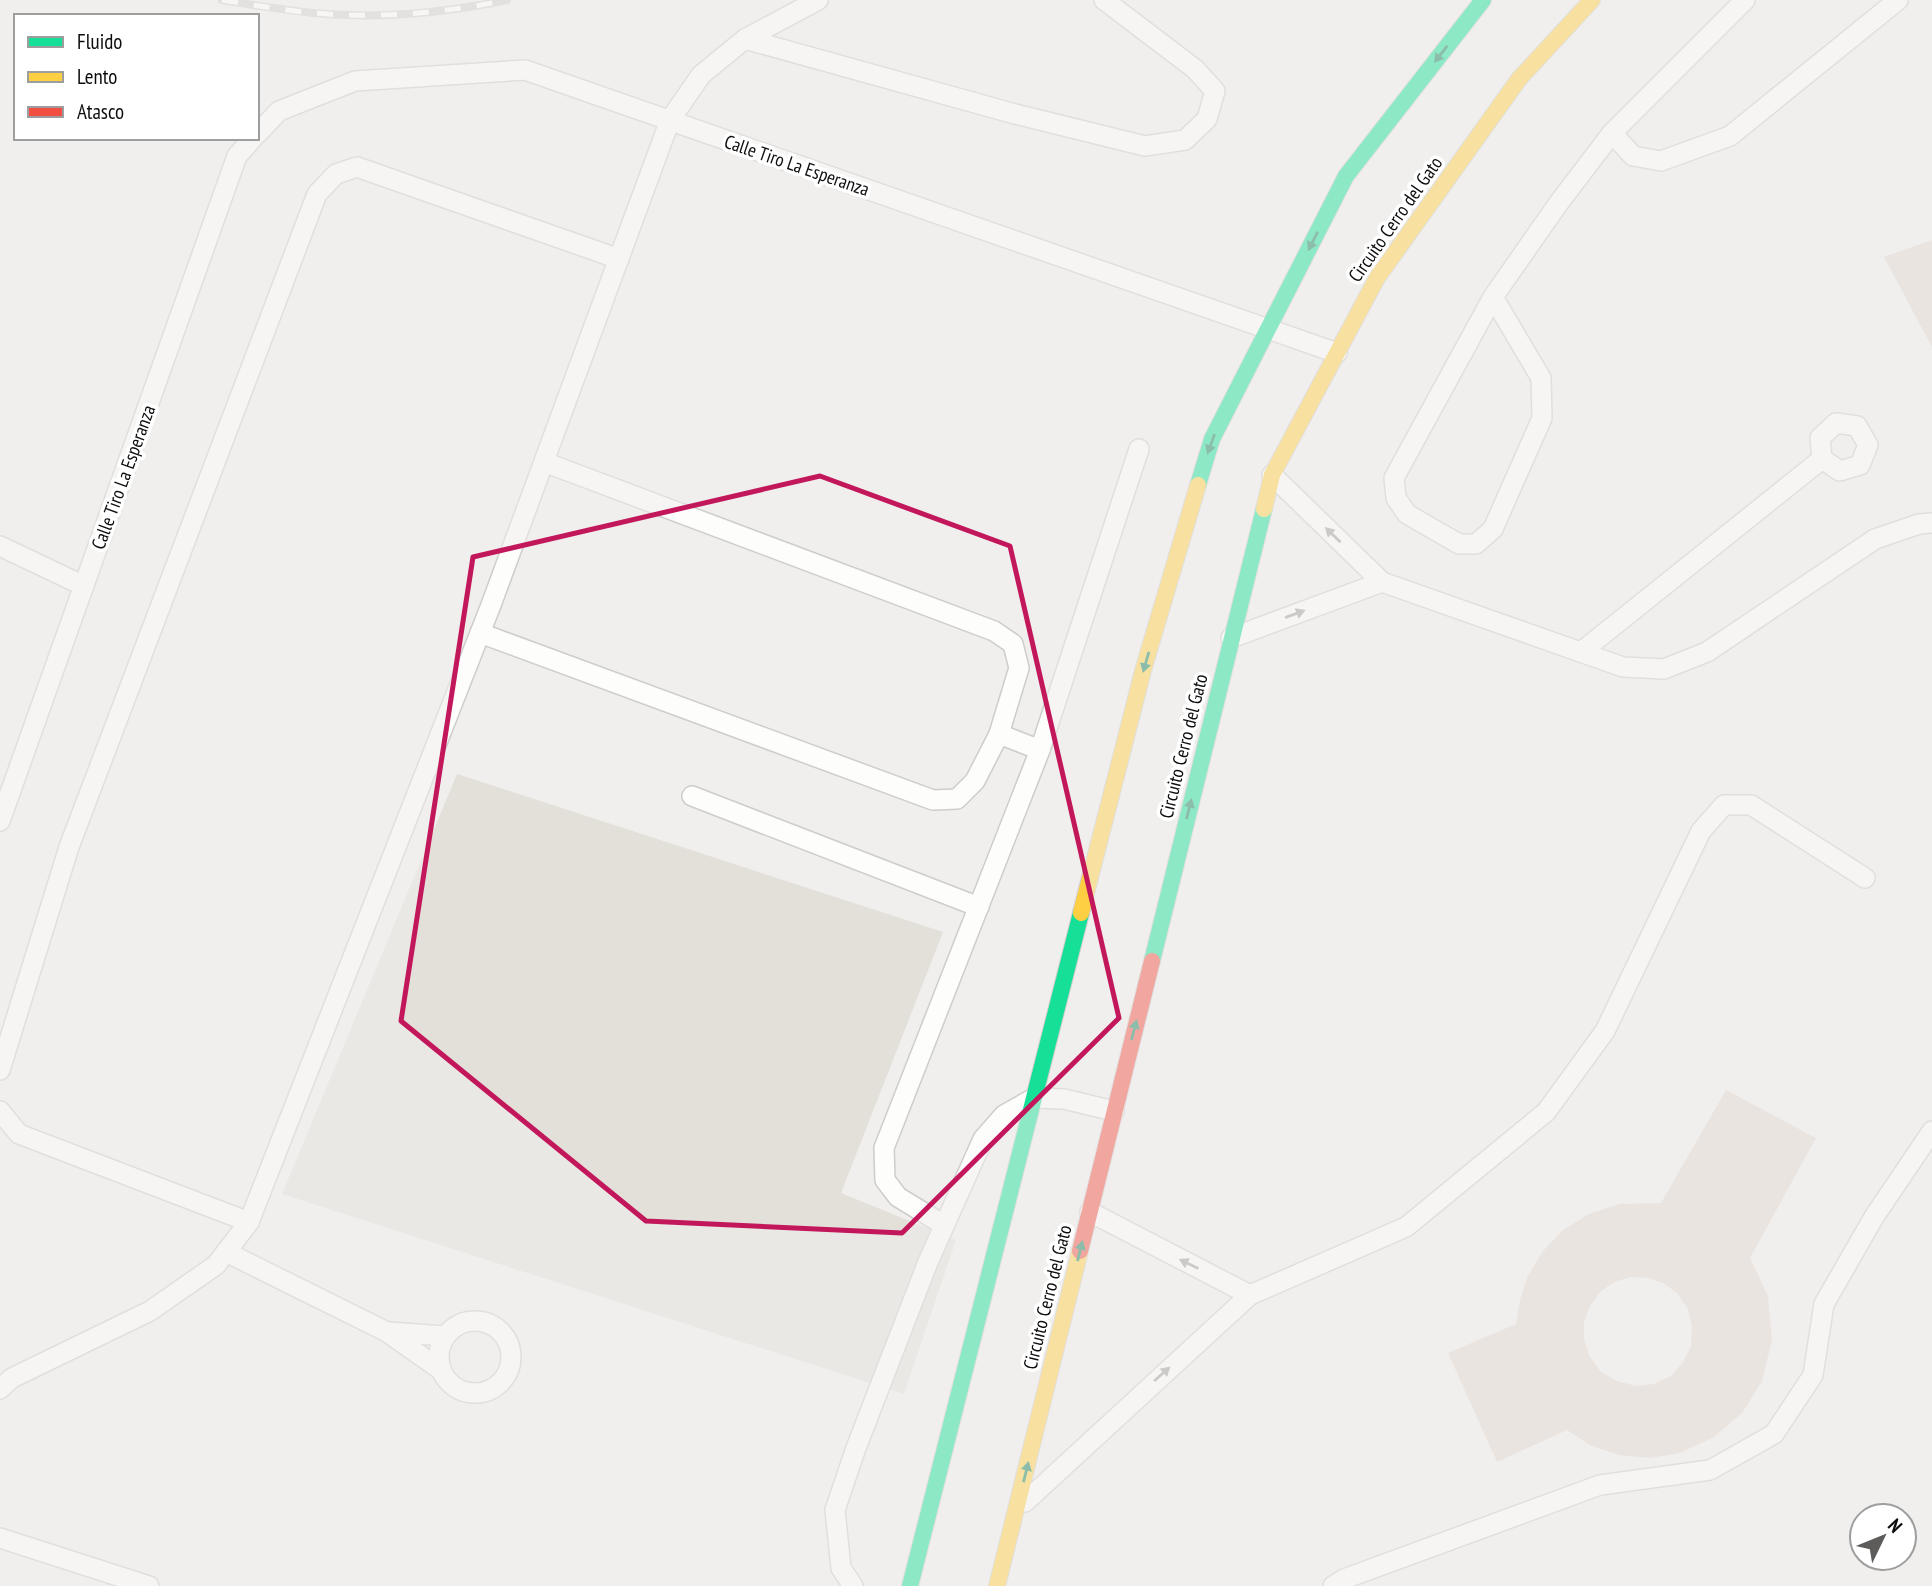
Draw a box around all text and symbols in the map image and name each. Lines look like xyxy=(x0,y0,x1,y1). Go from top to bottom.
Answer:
legend xyxy=(14,14,259,140)
text: Fluido xyxy=(77,28,122,55)
one-way arrow xyxy=(1433,44,1448,62)
text: Lento xyxy=(77,63,117,90)
text: Atasco xyxy=(77,98,124,125)
street label: Calle Tiro La Esperanza xyxy=(721,129,873,201)
street label: Circuito Cerro del Gato xyxy=(1343,152,1447,286)
one-way arrow xyxy=(1307,231,1318,251)
street label: Calle Tiro La Esperanza xyxy=(86,402,160,552)
one-way arrow xyxy=(1205,434,1216,455)
one-way arrow xyxy=(1325,527,1342,543)
one-way arrow xyxy=(1285,609,1306,620)
one-way arrow xyxy=(1140,652,1150,673)
street label: Circuito Cerro del Gato xyxy=(1153,671,1213,821)
one-way arrow xyxy=(1184,798,1195,820)
one-way arrow xyxy=(1129,1019,1140,1041)
street label: Circuito Cerro del Gato xyxy=(1017,1222,1077,1372)
one-way arrow xyxy=(1075,1240,1086,1262)
one-way arrow xyxy=(1178,1259,1198,1271)
one-way arrow xyxy=(1153,1367,1170,1382)
one-way arrow xyxy=(1020,1461,1031,1483)
north arrow xyxy=(1848,1502,1918,1572)
text: N xyxy=(1883,1513,1908,1537)

